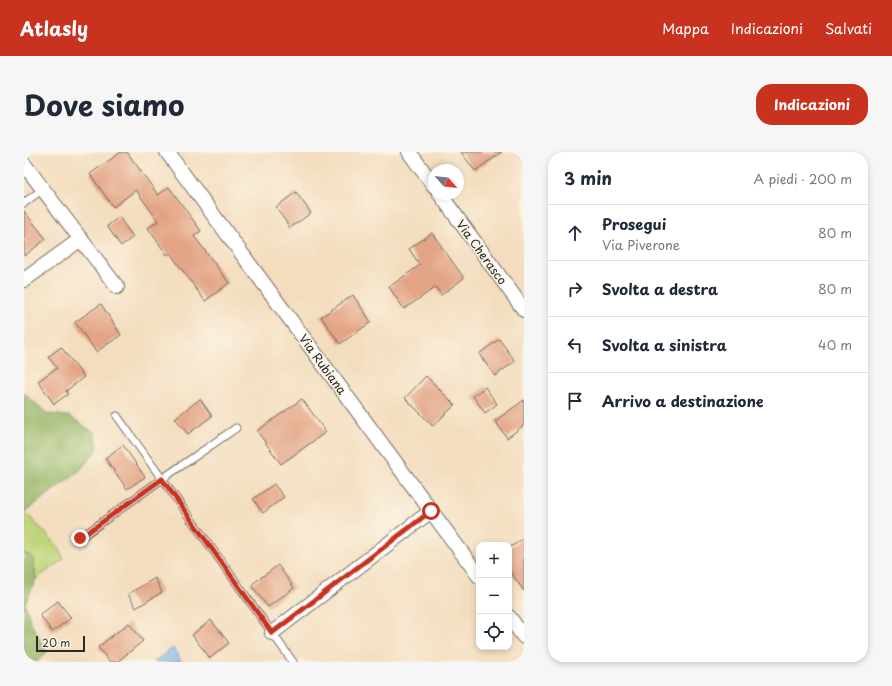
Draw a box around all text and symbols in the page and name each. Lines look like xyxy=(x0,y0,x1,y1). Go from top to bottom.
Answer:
text: Atlasly xyxy=(20,14,88,42)
text: Mappa xyxy=(662,18,709,39)
text: Indicazioni xyxy=(731,18,803,39)
text: Salvati xyxy=(825,18,872,39)
text: Dove siamo xyxy=(24,83,185,126)
button: Indicazioni xyxy=(756,84,868,125)
north arrow xyxy=(428,164,464,200)
text: 3 min xyxy=(564,165,612,191)
text: A piedi · 200 m xyxy=(754,169,852,188)
text: Prosegui xyxy=(602,212,666,235)
street label: Via Cherasco xyxy=(452,216,512,288)
icon: ahead xyxy=(564,222,586,244)
text: 80 m xyxy=(818,223,852,242)
text: Via Piverone xyxy=(602,235,680,254)
text: Svolta a destra xyxy=(602,277,718,300)
icon: right xyxy=(564,278,586,300)
text: 80 m xyxy=(818,279,852,298)
street label: Via Rubiana xyxy=(295,330,351,398)
text: Svolta a sinistra xyxy=(602,333,727,356)
icon: left xyxy=(564,334,586,356)
text: 40 m xyxy=(818,335,852,354)
text: Arrivo a destinazione xyxy=(602,389,764,412)
icon: arrive xyxy=(564,390,586,412)
route start xyxy=(422,502,440,520)
route end xyxy=(71,529,89,547)
map controls xyxy=(476,542,512,650)
button: + xyxy=(476,542,512,578)
button: − xyxy=(476,578,512,614)
button: locate xyxy=(476,614,512,650)
scale bar xyxy=(36,634,85,653)
text: 20 m xyxy=(42,634,70,651)

